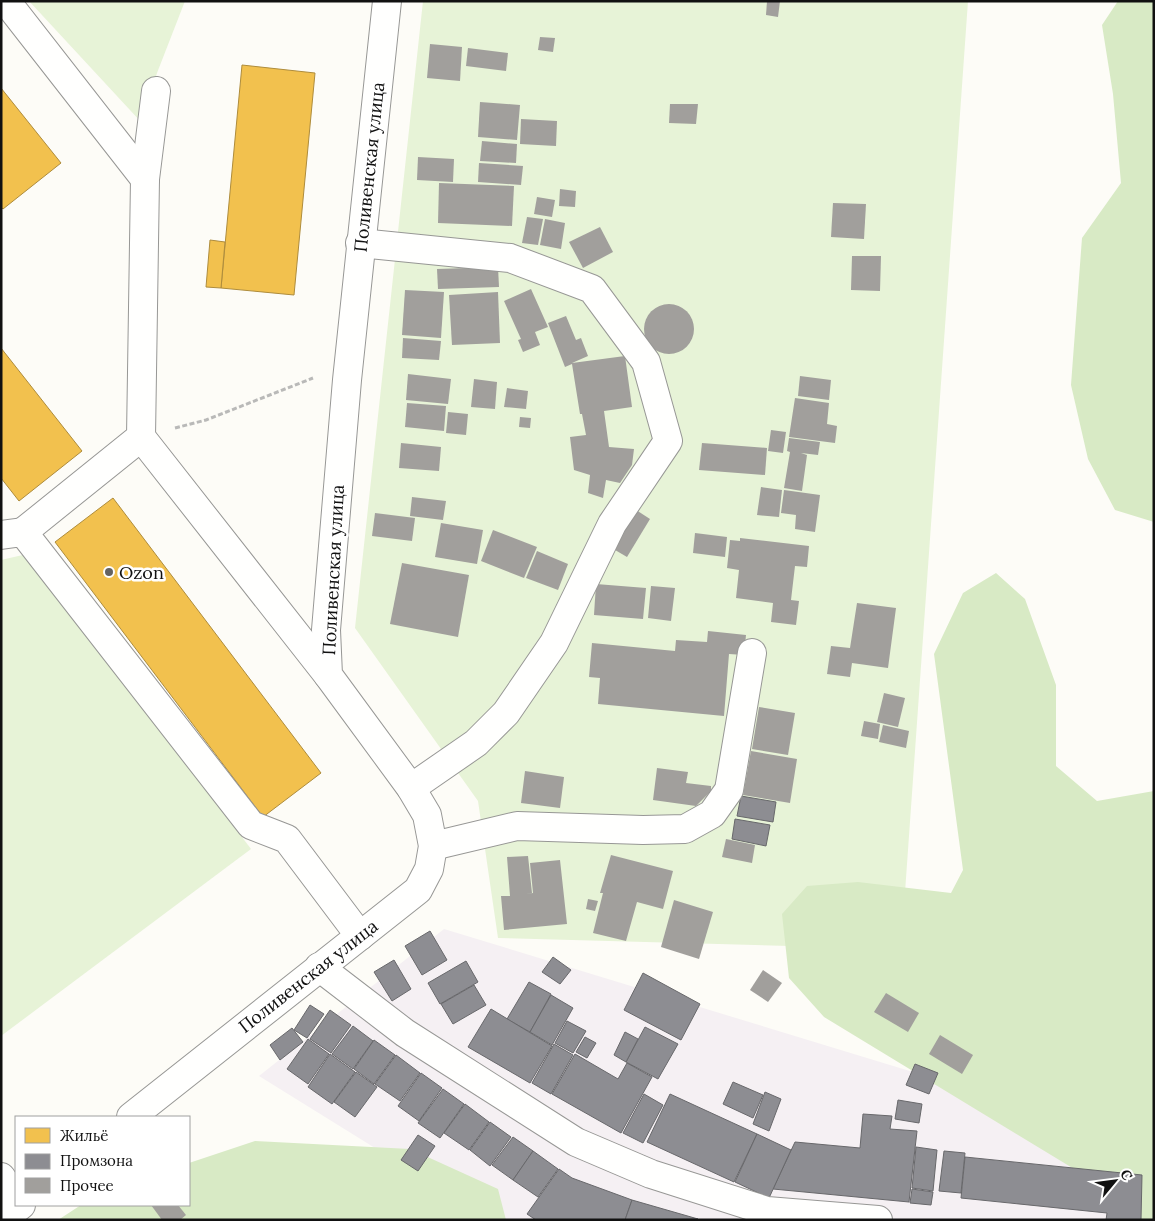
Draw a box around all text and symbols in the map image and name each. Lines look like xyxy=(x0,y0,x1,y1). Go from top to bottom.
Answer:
street label: Поливенская улица xyxy=(349,81,389,253)
street label: Поливенская улица xyxy=(317,484,349,656)
place label: Ozon xyxy=(119,561,164,584)
marker: Ozon xyxy=(103,566,115,578)
street label: Поливенская улица xyxy=(234,914,382,1038)
legend xyxy=(15,1116,190,1206)
text: Жильё xyxy=(60,1126,108,1145)
text: Промзона xyxy=(60,1151,133,1170)
north arrow xyxy=(1090,1156,1140,1206)
text: С xyxy=(1116,1166,1137,1184)
text: Прочее xyxy=(60,1176,114,1195)

